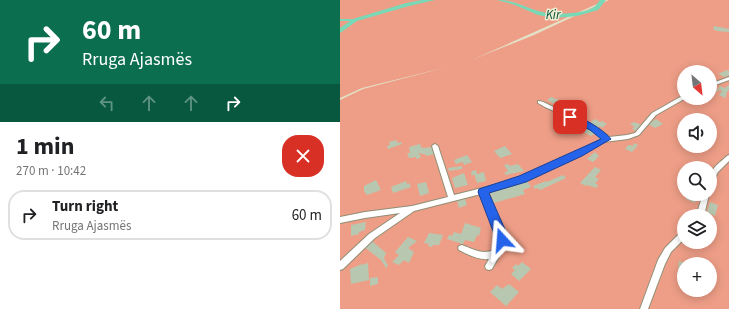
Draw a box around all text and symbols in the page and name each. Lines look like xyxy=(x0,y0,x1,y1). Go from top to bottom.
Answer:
water label: Kir xyxy=(546,6,561,24)
text: 60 m xyxy=(82,10,141,50)
icon: right xyxy=(16,16,68,68)
text: Rruga Ajasmës xyxy=(82,47,192,72)
north arrow xyxy=(677,65,717,105)
map controls xyxy=(677,65,717,297)
icon: left xyxy=(96,92,118,114)
icon: ahead xyxy=(138,92,160,114)
icon: ahead xyxy=(180,92,202,114)
icon: right xyxy=(222,92,244,114)
pin xyxy=(553,100,587,134)
icon: arrive xyxy=(559,106,581,128)
button: sound xyxy=(677,113,717,153)
text: 1 min xyxy=(16,129,74,164)
button: close xyxy=(282,135,324,177)
button: search xyxy=(677,161,717,201)
text: 270 m · 10:42 xyxy=(16,162,86,180)
text: Turn right xyxy=(52,196,118,217)
icon: right xyxy=(18,204,40,226)
text: 60 m xyxy=(292,205,322,226)
button: layers xyxy=(677,209,717,249)
text: Rruga Ajasmës xyxy=(52,217,131,235)
position arrow xyxy=(481,219,523,261)
button: + xyxy=(677,257,717,297)

